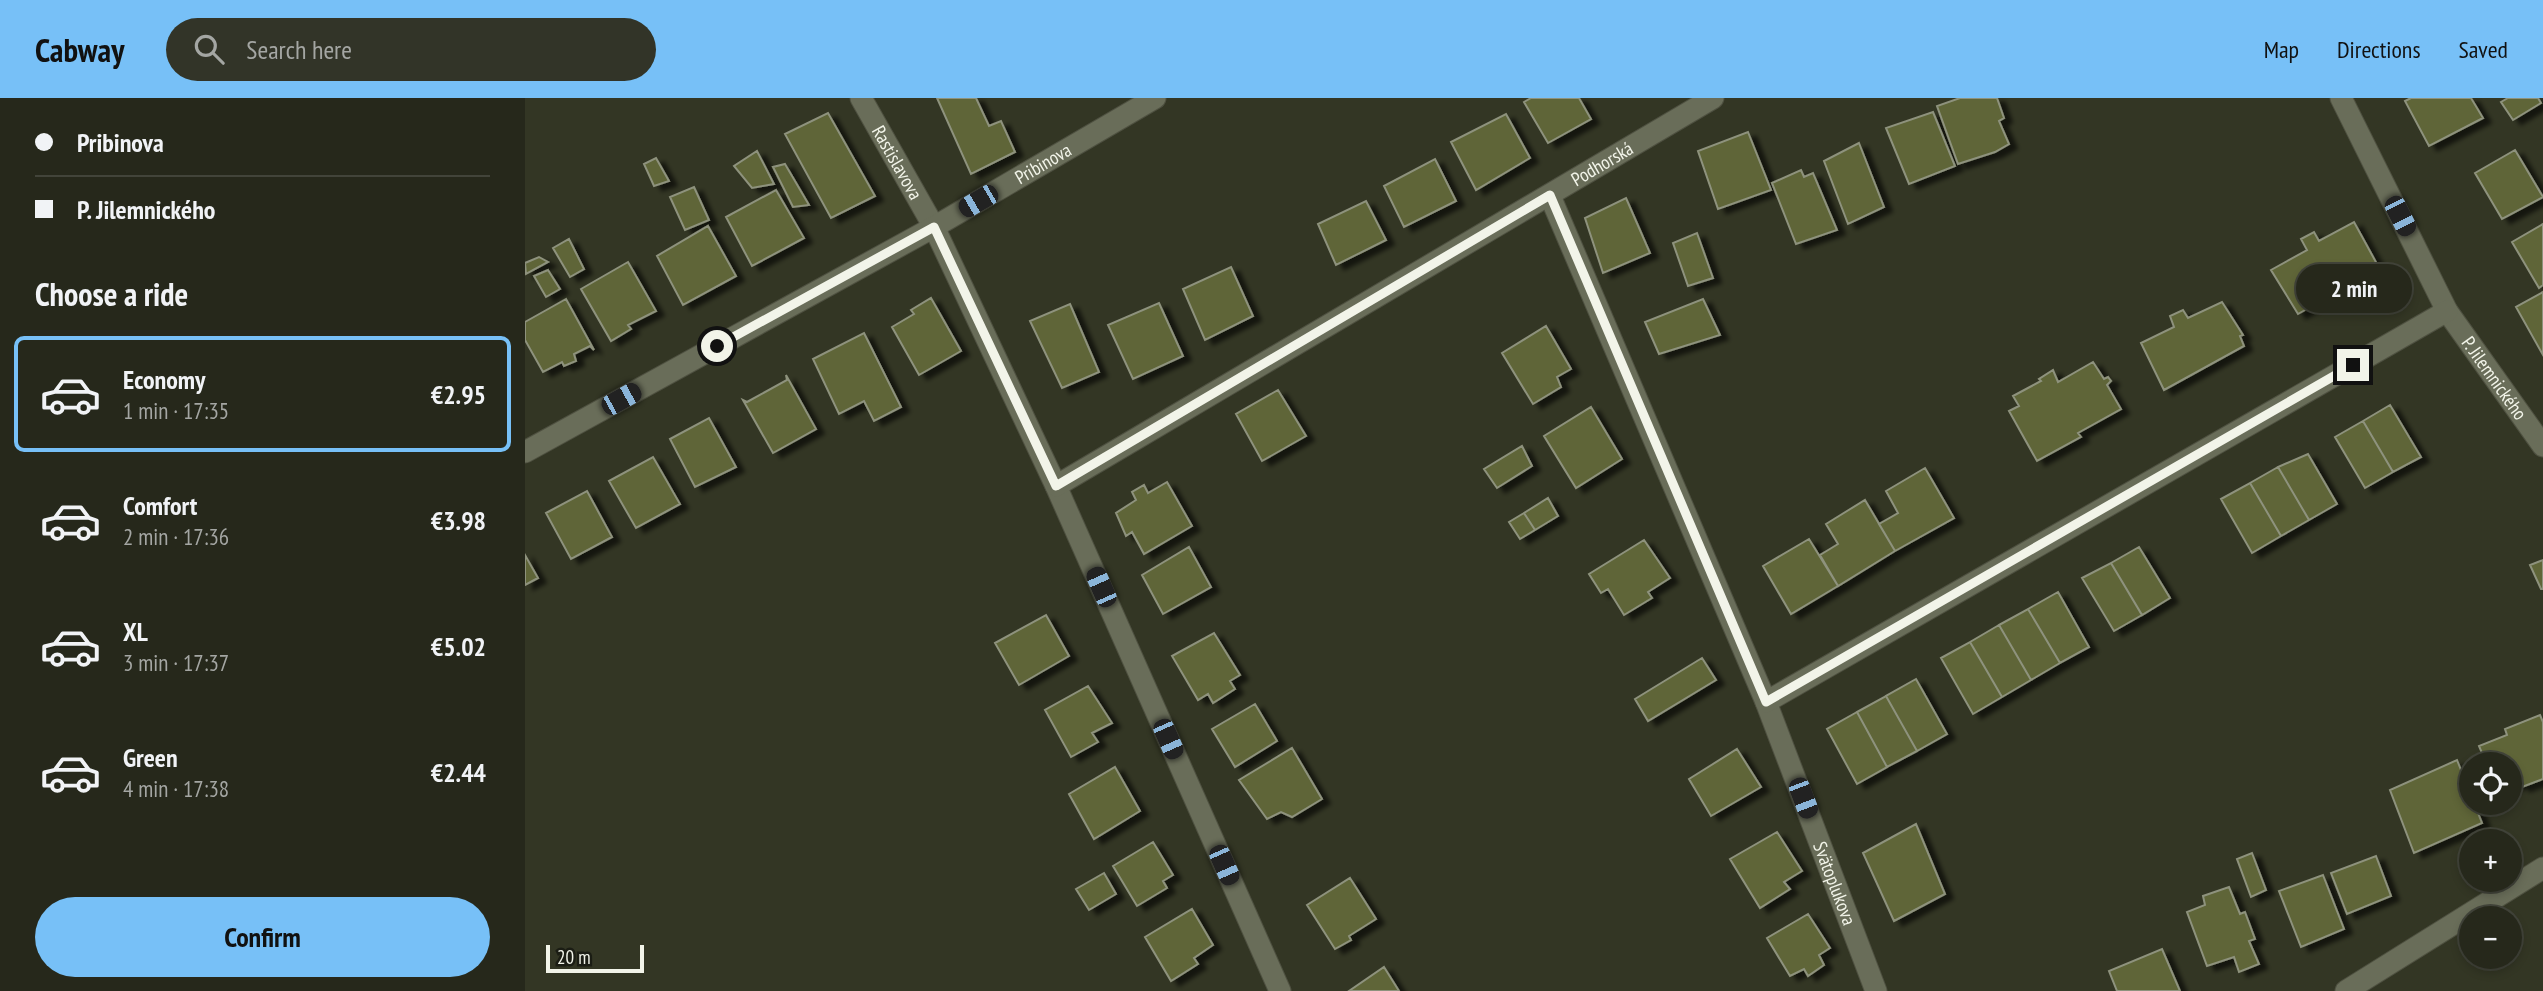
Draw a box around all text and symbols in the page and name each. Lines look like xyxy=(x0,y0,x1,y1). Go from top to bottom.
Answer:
search box xyxy=(166,18,656,81)
text: Cabway xyxy=(35,28,124,71)
icon: search xyxy=(190,30,228,68)
text: Search here xyxy=(246,33,352,66)
text: Map xyxy=(2264,34,2299,65)
text: Directions xyxy=(2337,34,2421,65)
text: Saved xyxy=(2459,34,2508,65)
street label: Rastislavova xyxy=(867,121,928,204)
text: Pribinova xyxy=(77,126,164,159)
street label: Podhorská xyxy=(1567,136,1637,191)
street label: Pribinova xyxy=(1011,138,1075,189)
car xyxy=(955,181,1002,221)
text: P. Jilemnického xyxy=(77,193,215,226)
car xyxy=(2382,193,2419,239)
callout: 2 min xyxy=(2295,264,2411,313)
text: Choose a ride xyxy=(35,273,188,315)
text: 2 min xyxy=(2331,274,2377,303)
route start xyxy=(701,330,733,362)
street label: P. Jilemnického xyxy=(2457,331,2532,424)
route end xyxy=(2337,349,2369,381)
icon: car xyxy=(39,363,102,426)
text: Economy xyxy=(123,363,205,396)
text: €2.95 xyxy=(431,378,486,411)
car xyxy=(598,380,645,418)
text: 1 min · 17:35 xyxy=(123,396,229,425)
icon: car xyxy=(39,489,102,552)
text: Comfort xyxy=(123,489,197,522)
text: €3.98 xyxy=(431,504,486,537)
text: 2 min · 17:36 xyxy=(123,522,229,551)
car xyxy=(1083,564,1120,610)
icon: car xyxy=(39,615,102,678)
text: XL xyxy=(123,615,148,648)
text: €5.02 xyxy=(431,630,486,663)
text: 3 min · 17:37 xyxy=(123,648,229,677)
car xyxy=(1150,716,1187,762)
icon: car xyxy=(39,741,102,804)
text: Green xyxy=(123,741,178,774)
map controls xyxy=(2459,752,2522,969)
button: locate xyxy=(2459,752,2522,815)
text: €2.44 xyxy=(431,756,486,789)
text: 4 min · 17:38 xyxy=(123,774,229,803)
car xyxy=(1786,775,1821,821)
button: + xyxy=(2459,829,2522,892)
street label: Svätoplukova xyxy=(1808,838,1862,928)
car xyxy=(1206,842,1243,888)
button: Confirm xyxy=(35,897,490,977)
button: − xyxy=(2459,906,2522,969)
scale bar xyxy=(546,942,644,974)
text: 20 m xyxy=(557,945,591,969)

